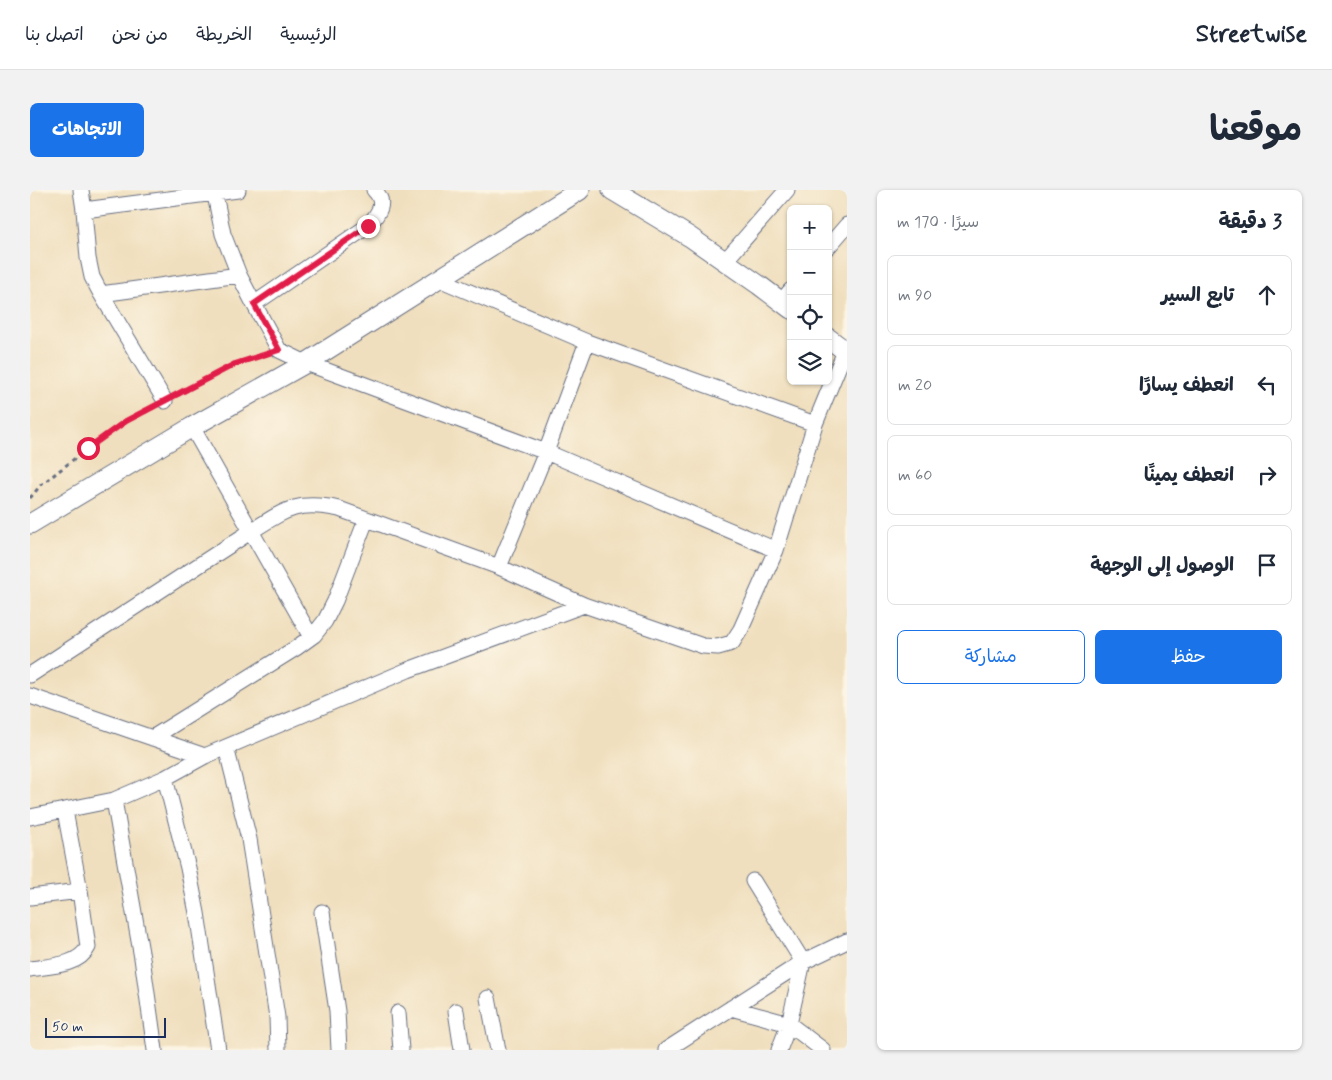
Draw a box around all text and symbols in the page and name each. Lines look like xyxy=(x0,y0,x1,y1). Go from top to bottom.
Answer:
text: Streetwise xyxy=(1196,19,1307,50)
text: اتصل بنا xyxy=(25,23,84,47)
text: من نحن xyxy=(112,23,168,47)
text: الخريطة xyxy=(196,23,252,47)
text: الرئيسية xyxy=(280,23,337,47)
button: الاتجاهات xyxy=(30,103,144,157)
text: موقعنا xyxy=(1209,107,1302,153)
map controls xyxy=(787,205,832,385)
button: + xyxy=(787,205,832,250)
text: 3 دقيقة xyxy=(1218,208,1282,236)
text: سيرًا · 170 m xyxy=(897,212,979,233)
route end xyxy=(357,215,380,238)
button: − xyxy=(787,250,832,295)
icon: ahead xyxy=(1253,281,1281,309)
text: تابع السير xyxy=(1161,283,1234,308)
text: 90 m xyxy=(898,285,932,306)
button: locate xyxy=(787,295,832,340)
button: layers xyxy=(787,340,832,385)
icon: left xyxy=(1253,371,1281,399)
text: انعطف يسارًا xyxy=(1139,373,1234,398)
text: 20 m xyxy=(898,375,932,396)
route start xyxy=(77,437,100,460)
icon: right xyxy=(1253,461,1281,489)
text: انعطف يمينًا xyxy=(1144,463,1234,488)
text: 60 m xyxy=(898,465,932,486)
icon: arrive xyxy=(1253,551,1281,579)
text: الوصول إلى الوجهة xyxy=(1090,553,1234,578)
button: مشاركة xyxy=(897,630,1085,684)
button: حفظ xyxy=(1095,630,1282,684)
scale bar xyxy=(45,1015,166,1038)
text: 50 m xyxy=(52,1018,83,1036)

